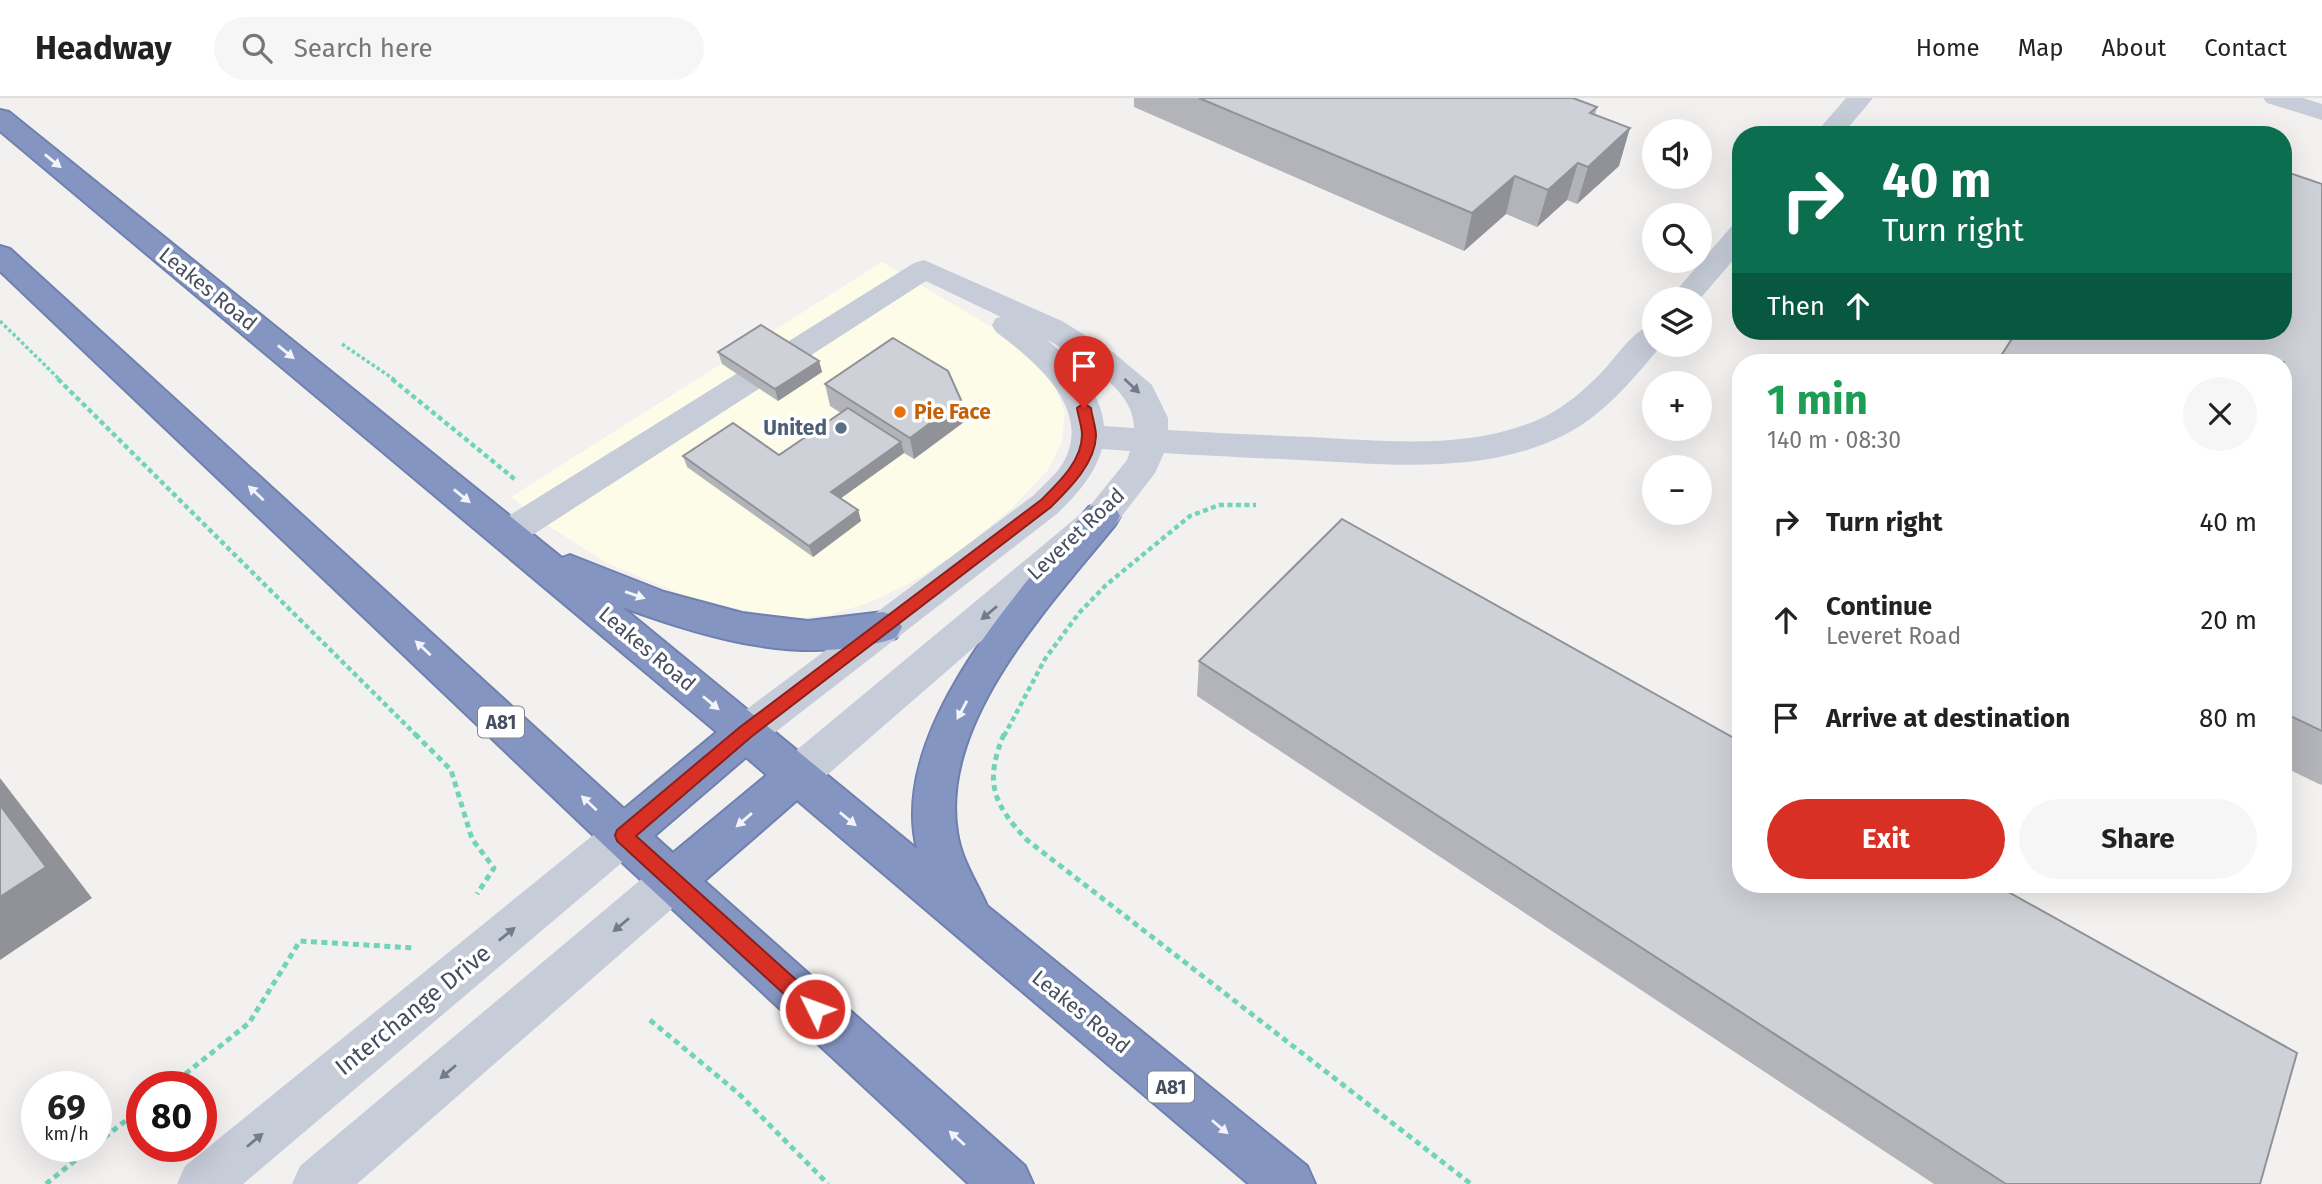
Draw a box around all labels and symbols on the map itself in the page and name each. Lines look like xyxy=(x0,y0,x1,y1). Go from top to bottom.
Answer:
one-way arrow xyxy=(43,154,61,169)
street label: Leakes Road xyxy=(154,242,262,336)
pin xyxy=(1054,336,1114,408)
one-way arrow xyxy=(276,345,294,360)
one-way arrow xyxy=(1123,378,1141,394)
place label: Pie Face xyxy=(914,399,991,425)
marker: Pie Face xyxy=(892,404,908,420)
place label: United xyxy=(763,415,827,441)
marker: United xyxy=(833,420,849,436)
street label: Leveret Road xyxy=(1022,482,1130,586)
one-way arrow xyxy=(248,486,265,502)
one-way arrow xyxy=(452,489,470,504)
one-way arrow xyxy=(624,590,645,601)
street label: Leakes Road xyxy=(593,601,701,697)
one-way arrow xyxy=(980,605,997,620)
one-way arrow xyxy=(415,641,432,657)
one-way arrow xyxy=(702,695,720,711)
one-way arrow xyxy=(956,701,968,721)
road number: A81 xyxy=(478,706,524,737)
one-way arrow xyxy=(581,796,598,812)
one-way arrow xyxy=(840,811,857,826)
one-way arrow xyxy=(735,812,752,827)
one-way arrow xyxy=(612,917,630,933)
one-way arrow xyxy=(497,926,515,941)
street label: Interchange Drive xyxy=(330,939,496,1081)
street label: Leakes Road xyxy=(1027,965,1135,1059)
position arrow xyxy=(778,972,852,1046)
one-way arrow xyxy=(439,1064,456,1079)
speed limit sign: 80 xyxy=(126,1071,217,1162)
road number: A81 xyxy=(1148,1071,1194,1102)
one-way arrow xyxy=(1210,1119,1228,1134)
one-way arrow xyxy=(948,1131,965,1146)
one-way arrow xyxy=(247,1133,264,1148)

